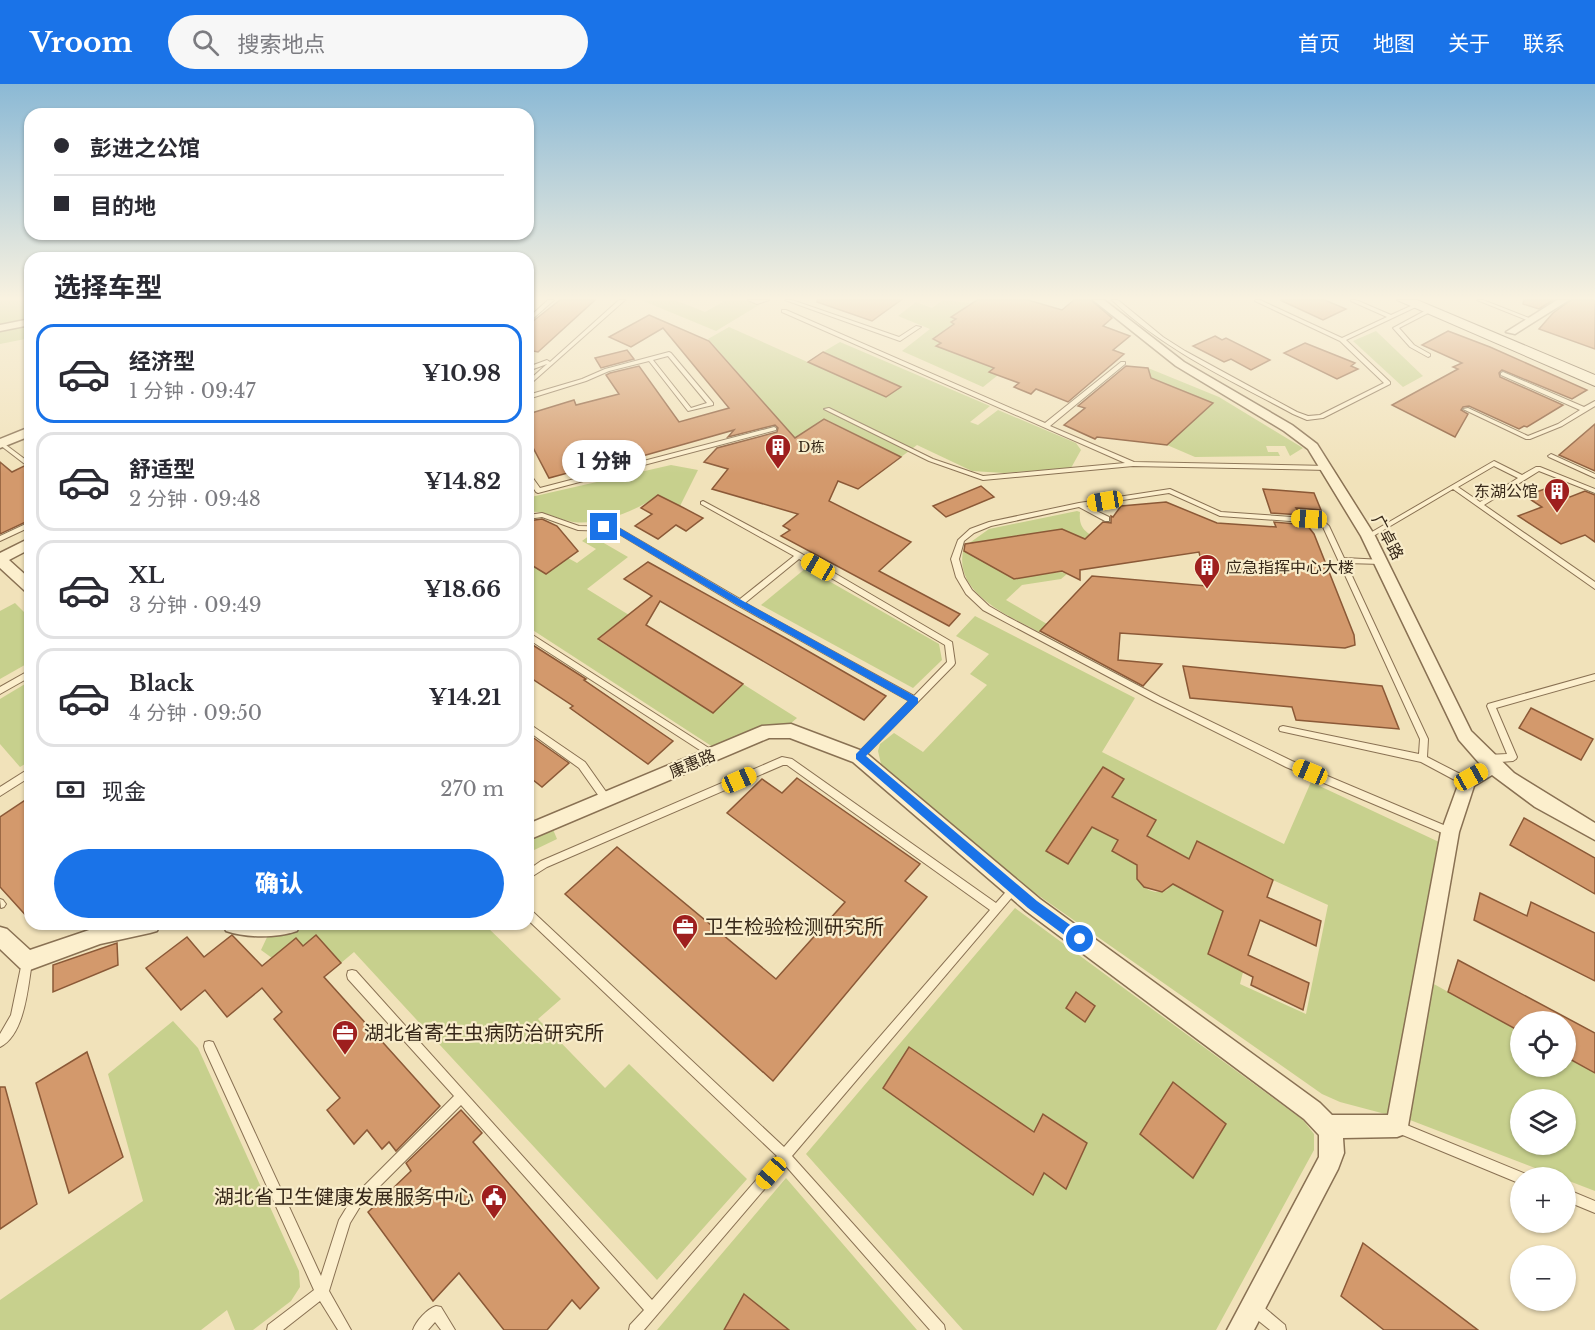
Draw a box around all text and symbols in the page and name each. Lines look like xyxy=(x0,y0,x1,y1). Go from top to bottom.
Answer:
search box xyxy=(168,15,588,69)
text: Vroom xyxy=(30,25,132,60)
icon: search xyxy=(189,26,222,59)
text: 搜索地点 xyxy=(237,31,326,58)
text: 首页 xyxy=(1298,31,1340,57)
text: 地图 xyxy=(1373,31,1415,57)
text: 关于 xyxy=(1448,31,1490,57)
text: 联系 xyxy=(1523,31,1565,57)
text: 彭进之公馆 xyxy=(90,135,200,162)
text: 目的地 xyxy=(90,193,156,220)
text: 选择车型 xyxy=(54,271,162,304)
icon: car xyxy=(57,347,111,401)
text: 经济型 xyxy=(129,348,195,375)
text: ¥10.98 xyxy=(422,360,501,387)
text: 1 分钟 · 09:47 xyxy=(129,379,255,403)
building icon: D栋 xyxy=(763,432,793,470)
place label: D栋 xyxy=(798,438,824,456)
callout: 1 分钟 xyxy=(562,440,646,482)
text: 1 分钟 xyxy=(577,449,631,473)
icon: car xyxy=(57,455,111,509)
text: 舒适型 xyxy=(129,456,195,483)
text: ¥14.82 xyxy=(424,468,501,495)
building icon: 东湖公馆 xyxy=(1542,476,1572,514)
place label: 东湖公馆 xyxy=(1474,481,1538,501)
text: 2 分钟 · 09:48 xyxy=(129,487,261,511)
car xyxy=(1086,489,1124,513)
car xyxy=(1291,509,1327,529)
street label: 广卓路 xyxy=(1368,511,1408,563)
route end xyxy=(590,513,617,540)
car xyxy=(798,550,838,584)
building icon: 应急指挥中心大楼 xyxy=(1192,552,1222,590)
place label: 应急指挥中心大楼 xyxy=(1226,557,1354,577)
text: XL xyxy=(129,562,164,589)
icon: car xyxy=(57,563,111,617)
text: ¥18.66 xyxy=(424,576,501,603)
text: 3 分钟 · 09:49 xyxy=(129,593,262,617)
text: Black xyxy=(129,670,194,697)
icon: car xyxy=(57,671,111,725)
text: ¥14.21 xyxy=(428,684,501,711)
text: 4 分钟 · 09:50 xyxy=(129,701,262,725)
street label: 康惠路 xyxy=(666,744,718,782)
car xyxy=(1290,757,1330,787)
car xyxy=(1451,760,1491,794)
car xyxy=(719,764,759,796)
icon: cash xyxy=(54,773,87,806)
text: 270 m xyxy=(440,777,504,801)
text: 现金 xyxy=(102,778,146,805)
button: 确认 xyxy=(54,849,504,918)
office icon: 卫生检验检测研究所 xyxy=(670,912,700,950)
place label: 卫生检验检测研究所 xyxy=(704,915,884,939)
route start xyxy=(1066,925,1093,952)
map controls xyxy=(1510,1011,1576,1311)
button: locate xyxy=(1510,1011,1576,1077)
office icon: 湖北省寄生虫病防治研究所 xyxy=(330,1018,360,1056)
place label: 湖北省寄生虫病防治研究所 xyxy=(364,1021,604,1045)
button: layers xyxy=(1510,1089,1576,1155)
car xyxy=(752,1154,790,1192)
button: + xyxy=(1510,1167,1576,1233)
public building icon: 湖北省卫生健康发展服务中心 xyxy=(479,1182,509,1220)
place label: 湖北省卫生健康发展服务中心 xyxy=(214,1185,474,1209)
button: − xyxy=(1510,1245,1576,1311)

